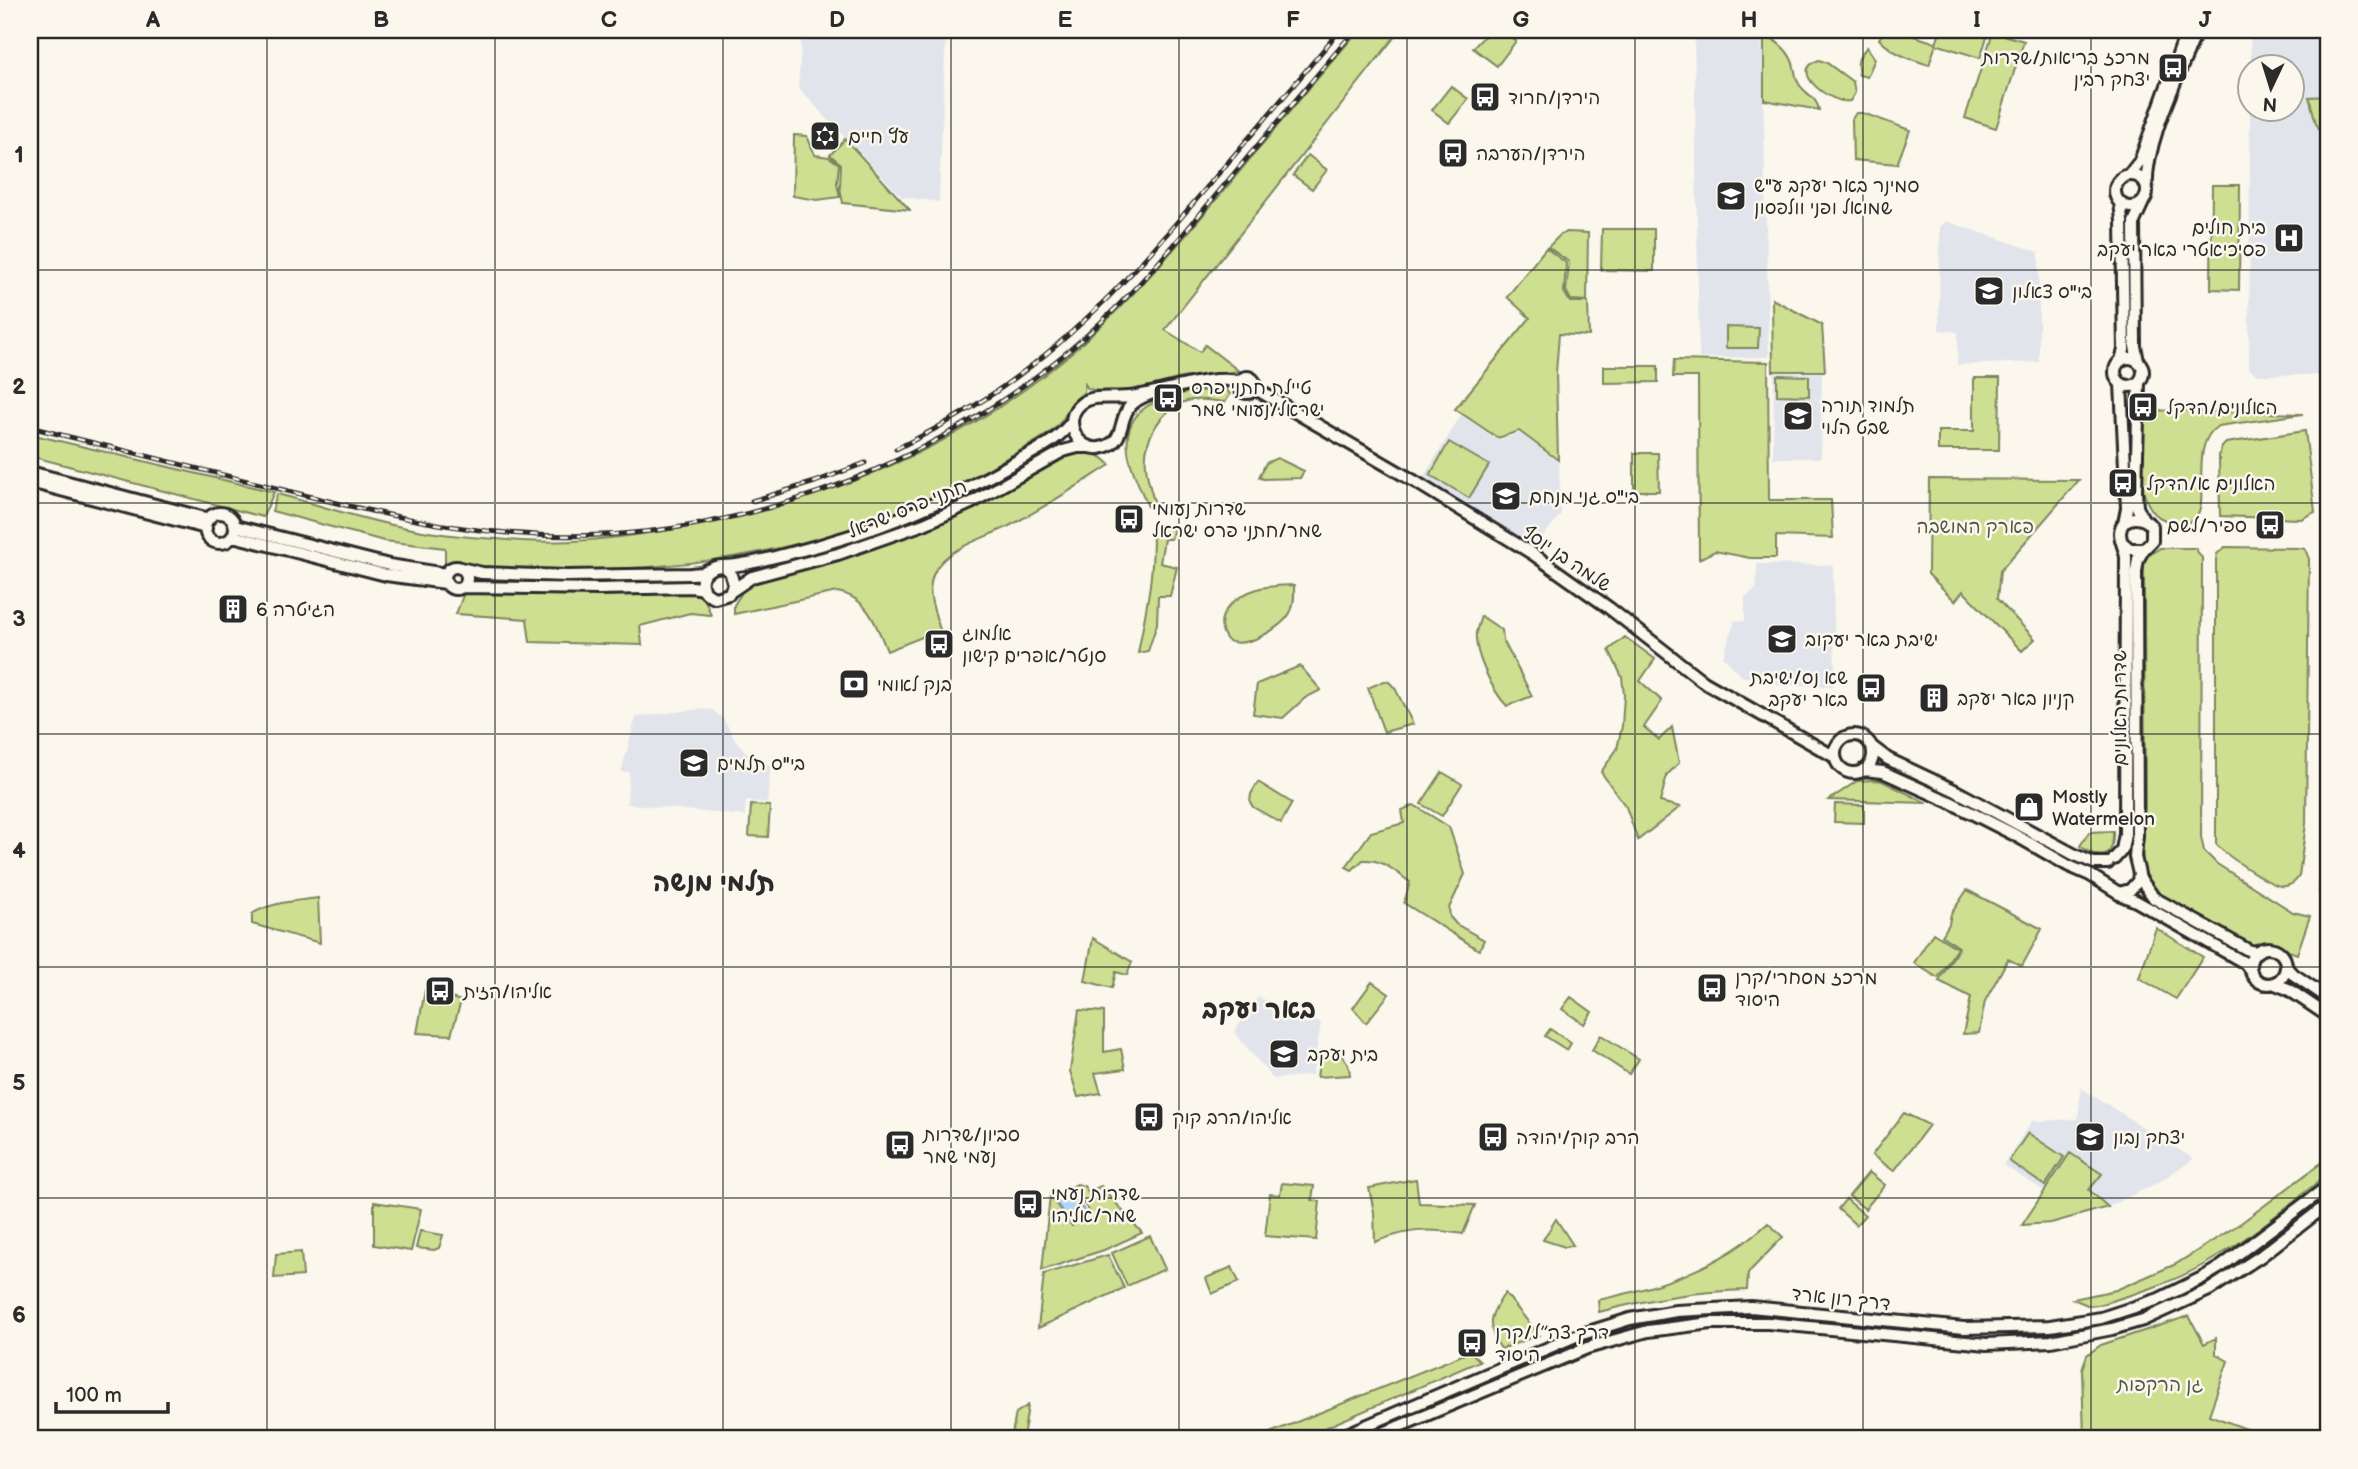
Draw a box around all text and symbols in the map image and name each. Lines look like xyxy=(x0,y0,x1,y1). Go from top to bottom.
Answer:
text: A xyxy=(145,6,161,34)
text: B xyxy=(373,6,389,34)
text: C xyxy=(601,6,617,34)
text: D xyxy=(829,6,845,34)
text: E xyxy=(1058,6,1073,34)
text: F xyxy=(1286,6,1300,34)
text: G xyxy=(1513,6,1530,34)
text: H xyxy=(1740,6,1758,34)
text: I xyxy=(1973,6,1981,34)
text: J xyxy=(2199,6,2212,34)
place label: מרכז בריאות/שדרות יצחק רבין xyxy=(1981,47,2150,92)
bus stop icon: מרכז בריאות/שדרות יצחק רבין xyxy=(2156,51,2190,85)
north arrow xyxy=(2236,52,2306,122)
bus stop icon: הירדן/חרוד xyxy=(1468,80,1502,114)
place label: הירדן/חרוד xyxy=(1508,87,1600,110)
text: N xyxy=(2262,91,2278,115)
synagogue icon: עץ חיים xyxy=(808,119,842,153)
place label: עץ חיים xyxy=(848,126,909,149)
bus stop icon: הירדן/הערבה xyxy=(1436,136,1470,170)
text: 1 xyxy=(14,141,24,169)
place label: הירדן/הערבה xyxy=(1476,143,1586,166)
place label: סמינר באר יעקב ע"ש שמואל ופני וולפסון xyxy=(1754,175,1920,220)
school or university icon: סמינר באר יעקב ע"ש שמואל ופני וולפסון xyxy=(1714,179,1748,213)
place label: בית חולים פסיכיאטרי באר יעקב xyxy=(2097,217,2266,262)
hospital icon: בית חולים פסיכיאטרי באר יעקב xyxy=(2272,221,2306,255)
school or university icon: בי"ס צאלון xyxy=(1972,274,2006,308)
place label: בי"ס צאלון xyxy=(2012,281,2092,304)
text: 2 xyxy=(12,373,26,401)
place label: טיילת חתני פרס ישראל/נעומי שמר xyxy=(1191,377,1325,422)
bus stop icon: טיילת חתני פרס ישראל/נעומי שמר xyxy=(1151,381,1185,415)
bus stop icon: האלונים/הדקל xyxy=(2126,390,2160,424)
place label: תלמוד תורה שבט הלוי xyxy=(1821,395,1915,440)
place label: האלונים/הדקל xyxy=(2166,397,2278,420)
school or university icon: תלמוד תורה שבט הלוי xyxy=(1781,399,1815,433)
bus stop icon: האלונים א/הדקל xyxy=(2106,466,2140,500)
place label: האלונים א/הדקל xyxy=(2146,473,2276,496)
street label: חתני פרס ישראל xyxy=(845,475,970,544)
school or university icon: בי"ס גני מנחם xyxy=(1489,479,1523,513)
place label: בי"ס גני מנחם xyxy=(1529,486,1639,509)
place label: שדרות נעומי שמר/חתני פרס ישראל xyxy=(1152,498,1322,543)
bus stop icon: שדרות נעומי שמר/חתני פרס ישראל xyxy=(1112,502,1146,536)
bus stop icon: ספיר/לשם xyxy=(2253,508,2287,542)
place label: ספיר/לשם xyxy=(2167,515,2247,538)
park label: פארק המושבה xyxy=(1916,516,2034,539)
street label: שלמה בן יוסף xyxy=(1517,521,1615,597)
building icon: הגיטרה 6 xyxy=(216,592,250,626)
place label: הגיטרה 6 xyxy=(256,599,335,622)
text: 3 xyxy=(12,605,26,633)
school or university icon: ישיבת באר יעקוב xyxy=(1765,622,1799,656)
place label: אלמוג סנטר/אפרים קישון xyxy=(962,623,1107,668)
bus stop icon: אלמוג סנטר/אפרים קישון xyxy=(922,627,956,661)
place label: ישיבת באר יעקוב xyxy=(1805,629,1938,652)
street label: שדרות האלונים xyxy=(2109,650,2132,766)
bank icon: בנק לאומי xyxy=(837,667,871,701)
place label: שא נס/ישיבת באר יעקב xyxy=(1749,667,1848,712)
bus stop icon: שא נס/ישיבת באר יעקב xyxy=(1854,671,1888,705)
place label: בנק לאומי xyxy=(877,674,952,697)
building icon: קניון באר יעקב xyxy=(1917,681,1951,715)
place label: קניון באר יעקב xyxy=(1957,688,2075,711)
school or university icon: בי"ס תלמים xyxy=(677,746,711,780)
place label: בי"ס תלמים xyxy=(717,753,805,776)
place label: Mostly Watermelon xyxy=(2052,786,2155,831)
shop icon: Mostly Watermelon xyxy=(2012,790,2046,824)
text: 4 xyxy=(12,837,26,865)
district label: תלמי מנשה xyxy=(653,868,775,899)
place label: מרכז מסחרי/קרן היסוד xyxy=(1735,967,1877,1012)
bus stop icon: מרכז מסחרי/קרן היסוד xyxy=(1695,971,1729,1005)
bus stop icon: אליהו/הזית xyxy=(423,974,457,1008)
place label: אליהו/הזית xyxy=(462,981,552,1004)
district label: באר יעקב xyxy=(1202,995,1316,1026)
school or university icon: בית יעקב xyxy=(1267,1037,1301,1071)
place label: בית יעקב xyxy=(1307,1044,1378,1067)
text: 5 xyxy=(12,1069,26,1097)
bus stop icon: אליהו/הרב קוק xyxy=(1132,1100,1166,1134)
place label: אליהו/הרב קוק xyxy=(1172,1107,1292,1130)
bus stop icon: הרב קוק/יהודה xyxy=(1476,1120,1510,1154)
school or university icon: יצחק נבון xyxy=(2073,1120,2107,1154)
place label: סביון/שדרות נעמי שמר xyxy=(922,1124,1020,1169)
place label: הרב קוק/יהודה xyxy=(1516,1127,1640,1150)
place label: יצחק נבון xyxy=(2113,1127,2185,1150)
bus stop icon: סביון/שדרות נעמי שמר xyxy=(883,1128,917,1162)
place label: שדרות נעמי שמר/אליהו xyxy=(1051,1183,1140,1228)
bus stop icon: שדרות נעמי שמר/אליהו xyxy=(1011,1187,1045,1221)
street label: דרך רון ארד xyxy=(1790,1283,1891,1316)
text: 6 xyxy=(12,1301,26,1329)
place label: דרך צה״ל/קרן היסוד xyxy=(1495,1322,1609,1367)
bus stop icon: דרך צה״ל/קרן היסוד xyxy=(1455,1326,1489,1360)
scale bar xyxy=(56,1371,168,1415)
park label: גן הרקפות xyxy=(2116,1374,2204,1397)
text: 100 m xyxy=(66,1383,122,1408)

